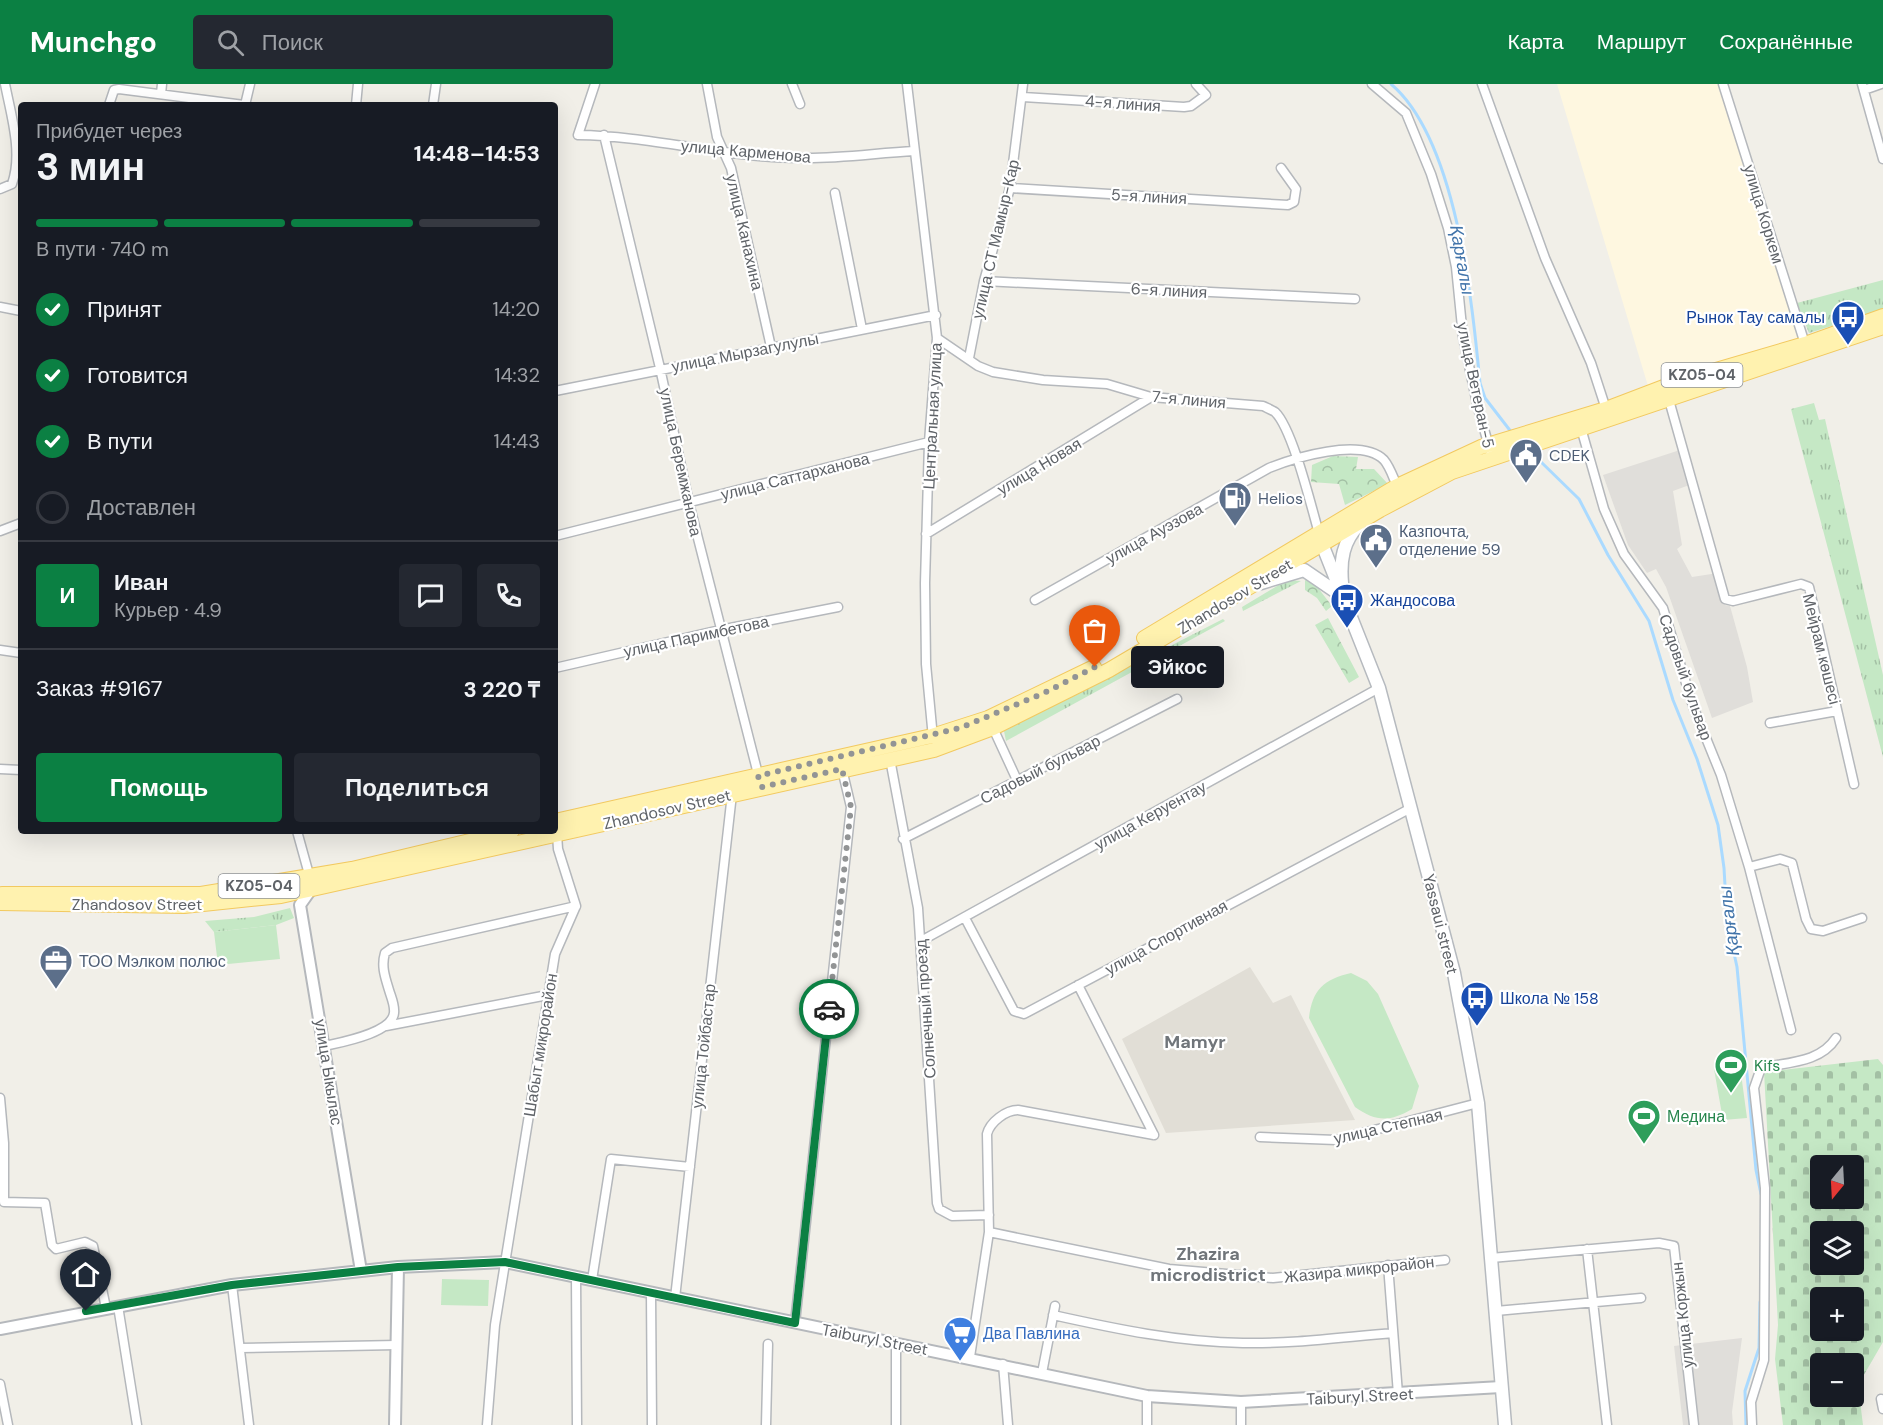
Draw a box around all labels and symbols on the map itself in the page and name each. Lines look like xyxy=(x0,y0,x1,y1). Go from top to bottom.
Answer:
street label: 4-я линия xyxy=(1084,90,1162,117)
street label: улица Карменова xyxy=(680,135,812,168)
street label: улица СТ Мамыр-Кар xyxy=(967,157,1024,321)
street label: улица Коркем xyxy=(1739,162,1789,266)
street label: улица Канахина xyxy=(721,172,768,292)
street label: 5-я линия xyxy=(1110,184,1188,209)
water label: Қарғалы xyxy=(1444,223,1480,297)
street label: 6-я линия xyxy=(1130,278,1208,303)
bus stop icon: Рынок Тау самалы xyxy=(1830,299,1866,346)
place label: Рынок Тау самалы xyxy=(1686,307,1825,328)
street label: улица Ветеран-5 xyxy=(1452,320,1499,450)
street label: улица Мырзагулулы xyxy=(670,328,820,377)
street label: Центральная улица xyxy=(918,342,947,490)
road number: KZ05-04 xyxy=(1662,363,1742,387)
street label: улица Беремжанова xyxy=(655,386,706,538)
street label: 7-я линия xyxy=(1151,386,1227,413)
street label: улица Новая xyxy=(993,433,1085,500)
public building icon: CDEK xyxy=(1508,437,1544,484)
place label: CDEK xyxy=(1549,445,1590,466)
street label: улица Саттарханова xyxy=(719,448,872,505)
fuel station icon: Helios xyxy=(1217,480,1253,527)
place label: Helios xyxy=(1258,488,1303,509)
street label: улица Ауэзова xyxy=(1102,498,1207,569)
place label: Казпочта, отделение 59 xyxy=(1399,521,1501,560)
public building icon: Казпочта, отделение 59 xyxy=(1358,522,1394,569)
street label: Zhandosov Street xyxy=(1174,554,1297,639)
bus stop icon: Жандосова xyxy=(1329,582,1365,629)
place label: Жандосова xyxy=(1370,590,1455,611)
street label: Мейрам көшесі xyxy=(1798,591,1845,707)
pin xyxy=(1069,605,1120,667)
street label: улица Паримбетова xyxy=(622,611,771,662)
street label: Садовый бульвар xyxy=(1654,611,1717,743)
callout: Эйкос xyxy=(1131,646,1224,688)
street label: Садовый бульвар xyxy=(977,730,1104,809)
street label: улица Керуентау xyxy=(1091,776,1210,855)
street label: Zhandosov Street xyxy=(601,785,733,834)
street label: Yassaui street xyxy=(1418,872,1463,976)
road number: KZ05-04 xyxy=(218,874,300,898)
water label: Қарғалы xyxy=(1713,884,1745,958)
street label: Zhandosov Street xyxy=(72,894,202,915)
street label: улица Спортивная xyxy=(1101,895,1231,980)
street label: Солнечный проезд xyxy=(910,938,941,1079)
office icon: ТОО Мэлком полюс xyxy=(38,943,74,990)
place label: ТОО Мэлком полюс xyxy=(79,951,226,972)
street label: Шабыт микрорайон xyxy=(519,972,562,1118)
courier xyxy=(799,979,859,1039)
bus stop icon: Школа № 158 xyxy=(1459,980,1495,1027)
street label: улица Тойбастар xyxy=(687,983,720,1109)
place label: Школа № 158 xyxy=(1500,988,1599,1009)
street label: улица Ыкылас xyxy=(310,1018,347,1127)
district label: Mamyr xyxy=(1164,1030,1226,1054)
sports icon: Kifs xyxy=(1713,1047,1749,1094)
place label: Kifs xyxy=(1754,1055,1780,1076)
sports icon: Медина xyxy=(1626,1098,1662,1145)
street label: улица Степная xyxy=(1332,1104,1445,1149)
place label: Медина xyxy=(1667,1106,1725,1127)
north arrow xyxy=(1810,1155,1864,1209)
district label: Zhazira microdistrict xyxy=(1150,1242,1266,1287)
pin xyxy=(60,1249,111,1311)
street label: Жазира микрорайон xyxy=(1283,1251,1435,1288)
street label: улица Коржын xyxy=(1666,1261,1699,1369)
supermarket icon: Два Павлина xyxy=(942,1315,978,1362)
street label: Taiburyl Street xyxy=(820,1319,930,1360)
place label: Два Павлина xyxy=(983,1323,1080,1344)
street label: Taiburyl Street xyxy=(1306,1383,1414,1410)

